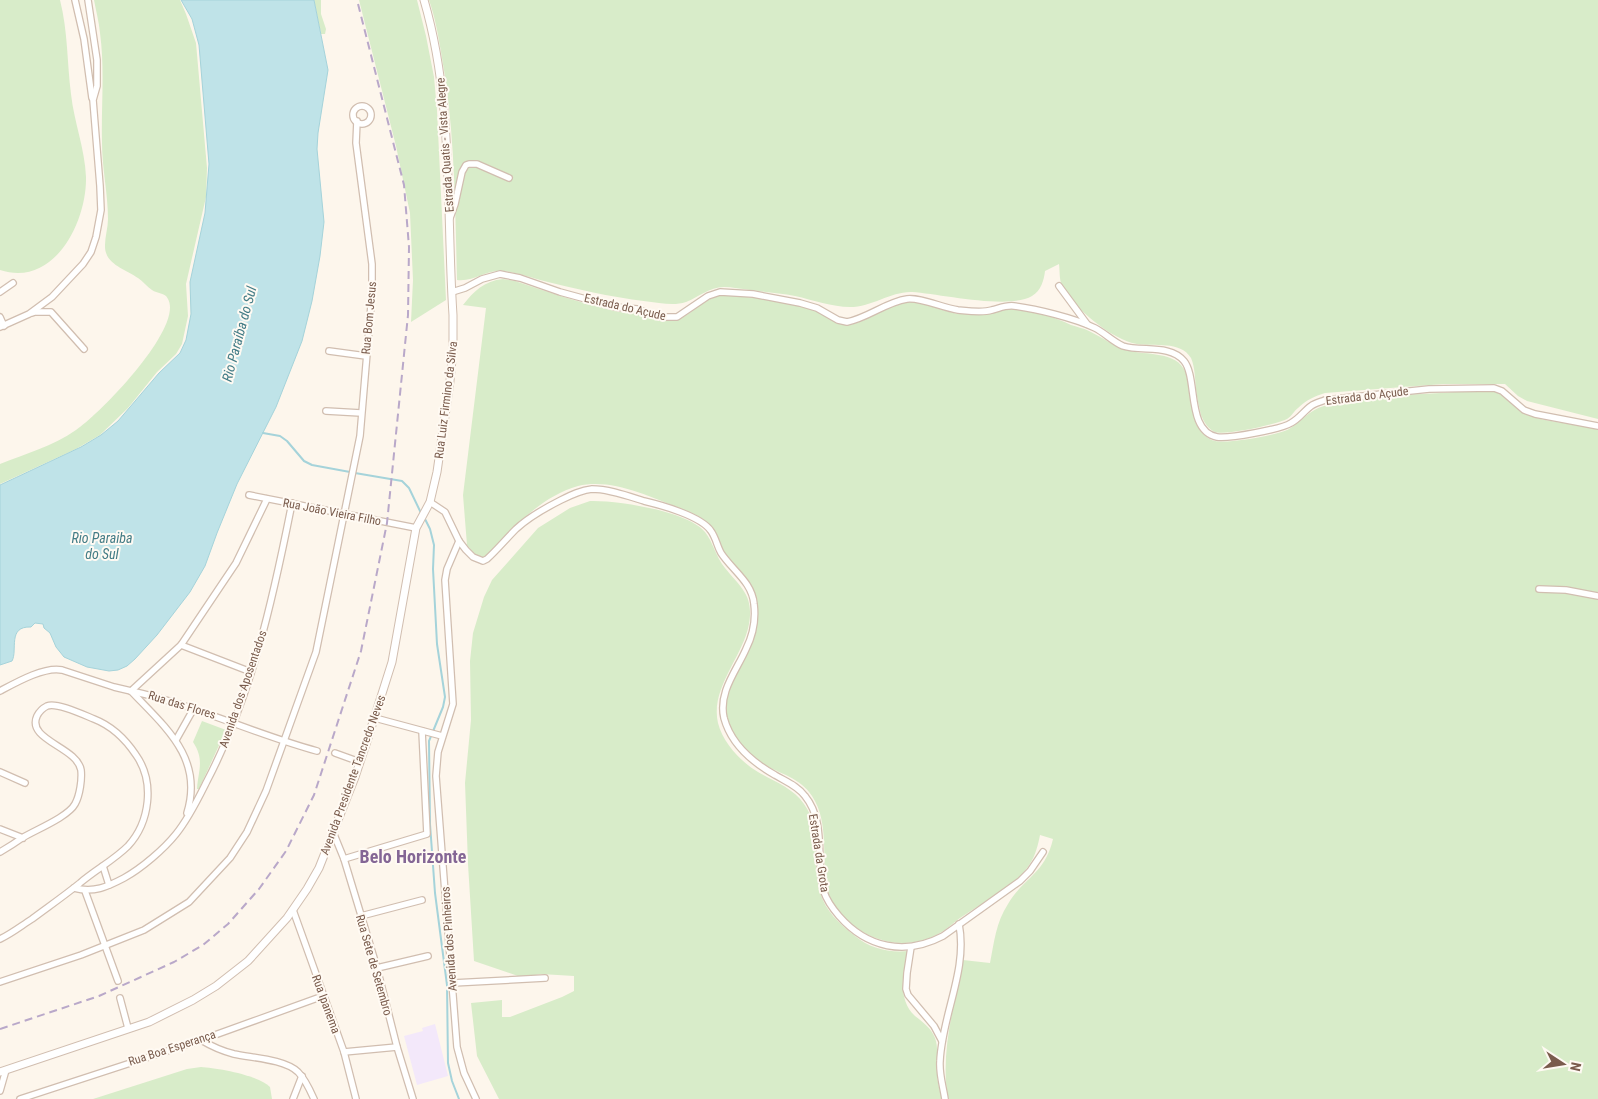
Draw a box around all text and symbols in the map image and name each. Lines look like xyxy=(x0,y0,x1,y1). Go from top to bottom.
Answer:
street label: Estrada Quatis - Vista Alegre xyxy=(433,77,457,213)
street label: Rua Bom Jesus xyxy=(359,281,379,355)
water label: Rio Paraíba do Sul xyxy=(219,284,260,383)
street label: Estrada do Açude xyxy=(583,291,667,323)
street label: Rua Luiz Firmino da Silva xyxy=(432,340,460,460)
street label: Estrada do Açude xyxy=(1325,384,1410,408)
street label: Rua João Vieira Filho xyxy=(282,496,382,528)
water label: Rio Paraiba do Sul xyxy=(72,530,132,562)
street label: Avenida dos Aposentados xyxy=(216,629,270,749)
street label: Rua das Flores xyxy=(147,688,217,722)
street label: Avenida Presidente Tancredo Neves xyxy=(317,693,389,857)
street label: Estrada da Grota xyxy=(806,813,832,893)
district label: Belo Horizonte xyxy=(360,846,467,867)
street label: Avenida dos Pinheiros xyxy=(438,886,460,992)
street label: Rua Sete de Setembro xyxy=(353,913,395,1017)
street label: Rua Ipanema xyxy=(309,973,343,1036)
street label: Rua Boa Esperança xyxy=(127,1027,218,1069)
north arrow xyxy=(1538,1039,1588,1089)
text: N xyxy=(1567,1061,1584,1073)

